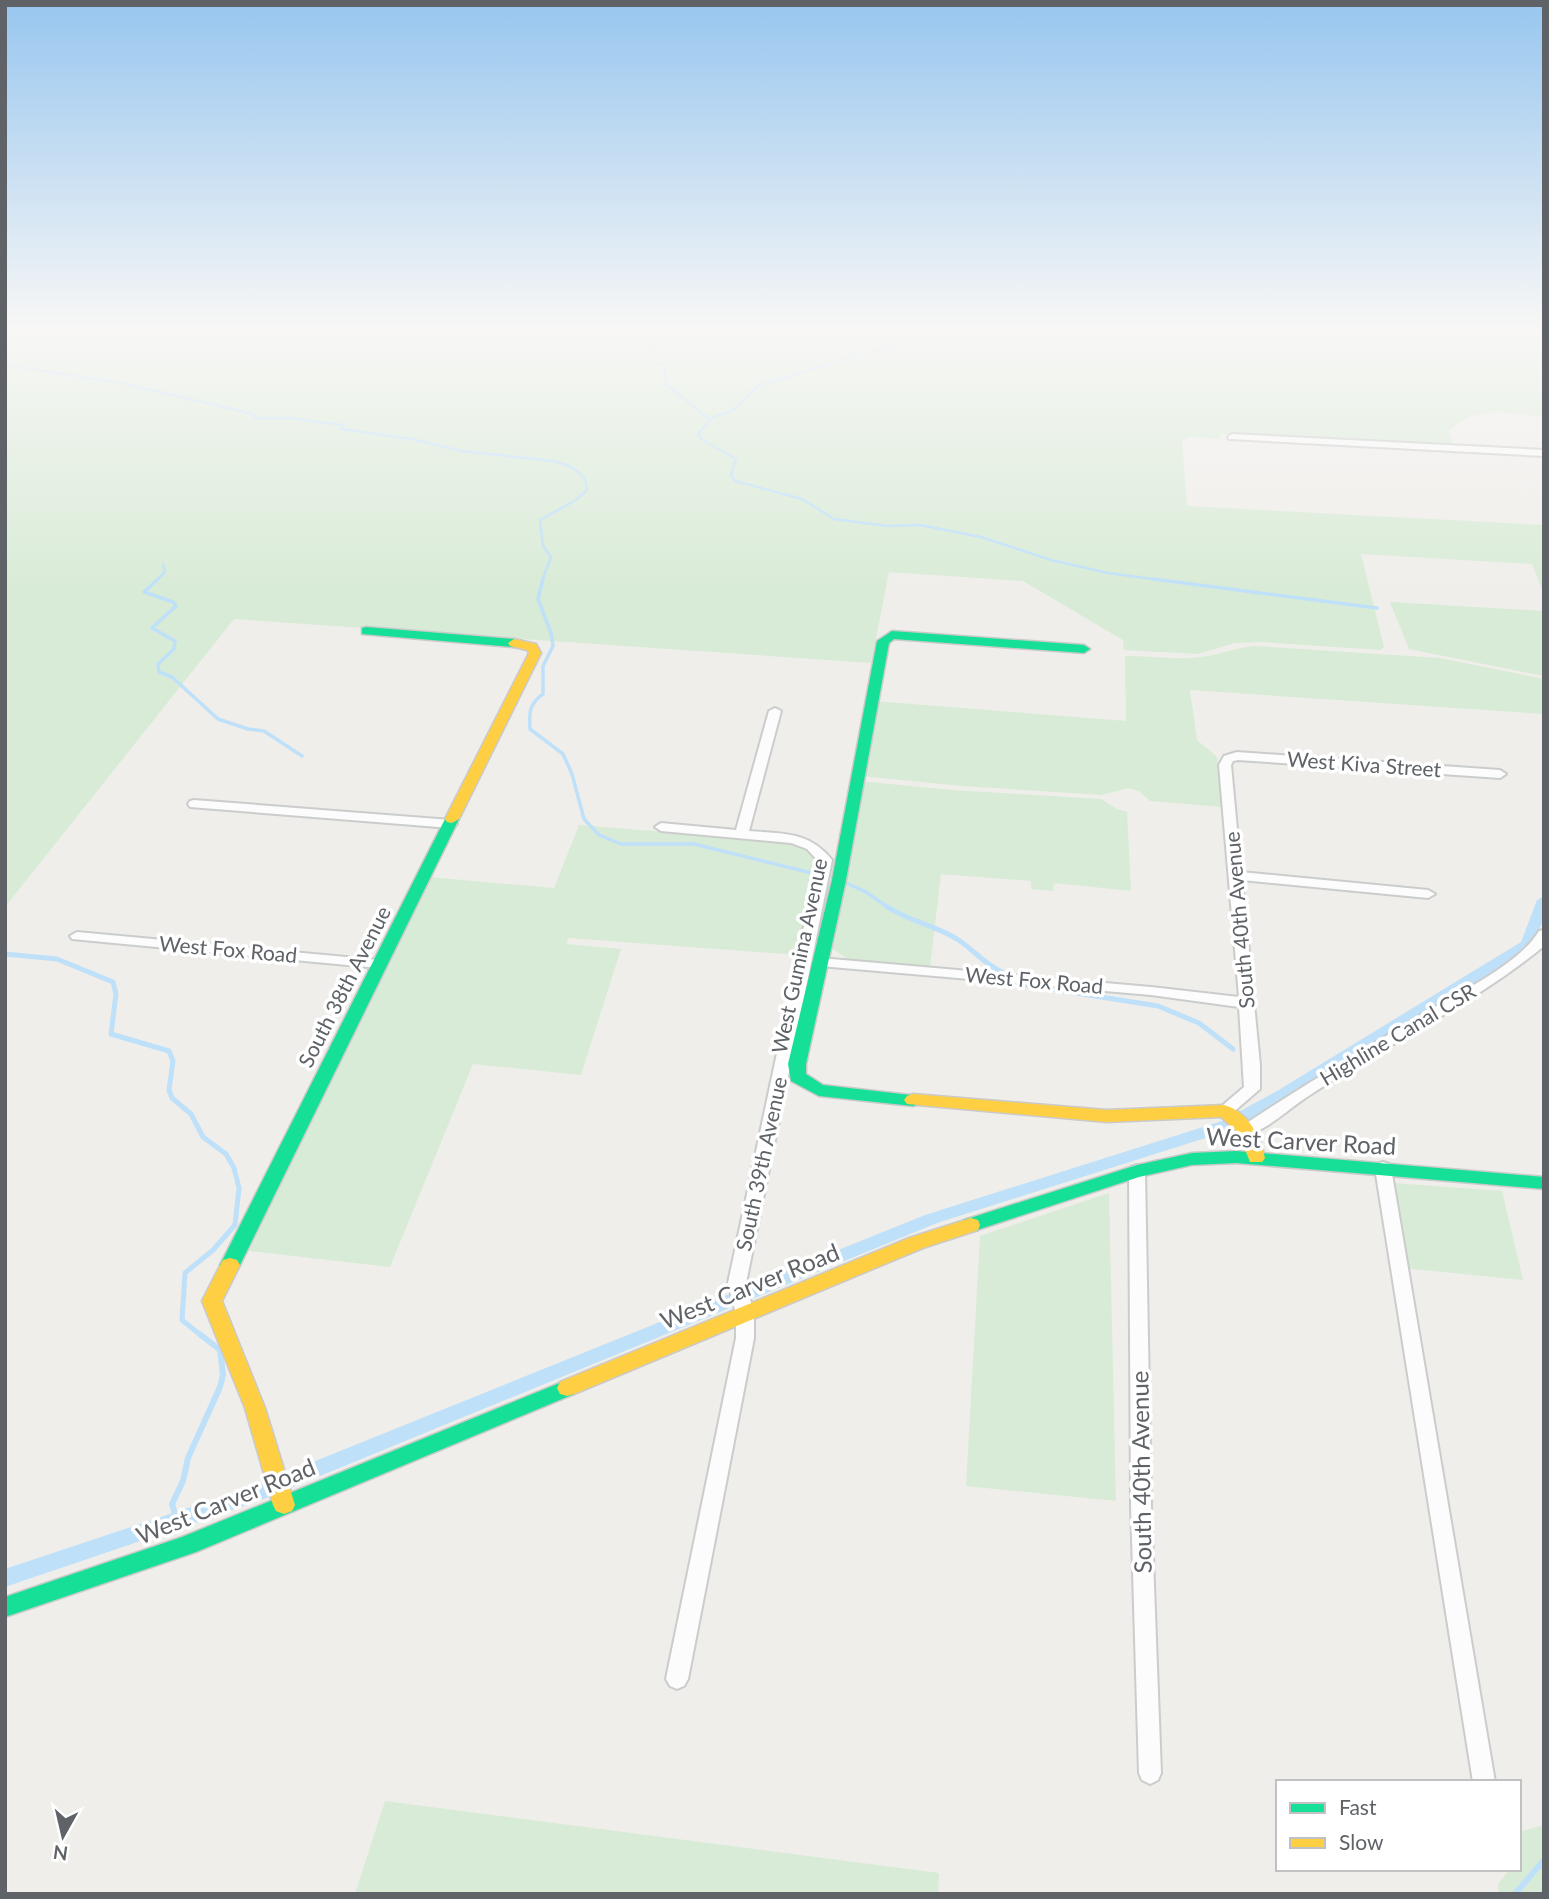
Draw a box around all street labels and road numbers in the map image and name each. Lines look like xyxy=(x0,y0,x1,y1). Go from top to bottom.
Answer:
street label: West Kiva Street xyxy=(1286,746,1442,781)
street label: South 40th Avenue xyxy=(1218,831,1259,1010)
street label: West Gumina Avenue xyxy=(766,856,831,1056)
street label: South 38th Avenue xyxy=(292,902,395,1071)
street label: West Fox Road xyxy=(158,930,298,967)
street label: West Fox Road xyxy=(964,961,1104,998)
street label: Highline Canal CSR xyxy=(1315,977,1480,1090)
street label: South 39th Avenue xyxy=(730,1074,791,1253)
street label: West Carver Road xyxy=(1205,1121,1397,1160)
street label: West Carver Road xyxy=(656,1237,843,1335)
street label: South 40th Avenue xyxy=(1124,1370,1157,1574)
street label: West Carver Road xyxy=(132,1452,319,1550)

